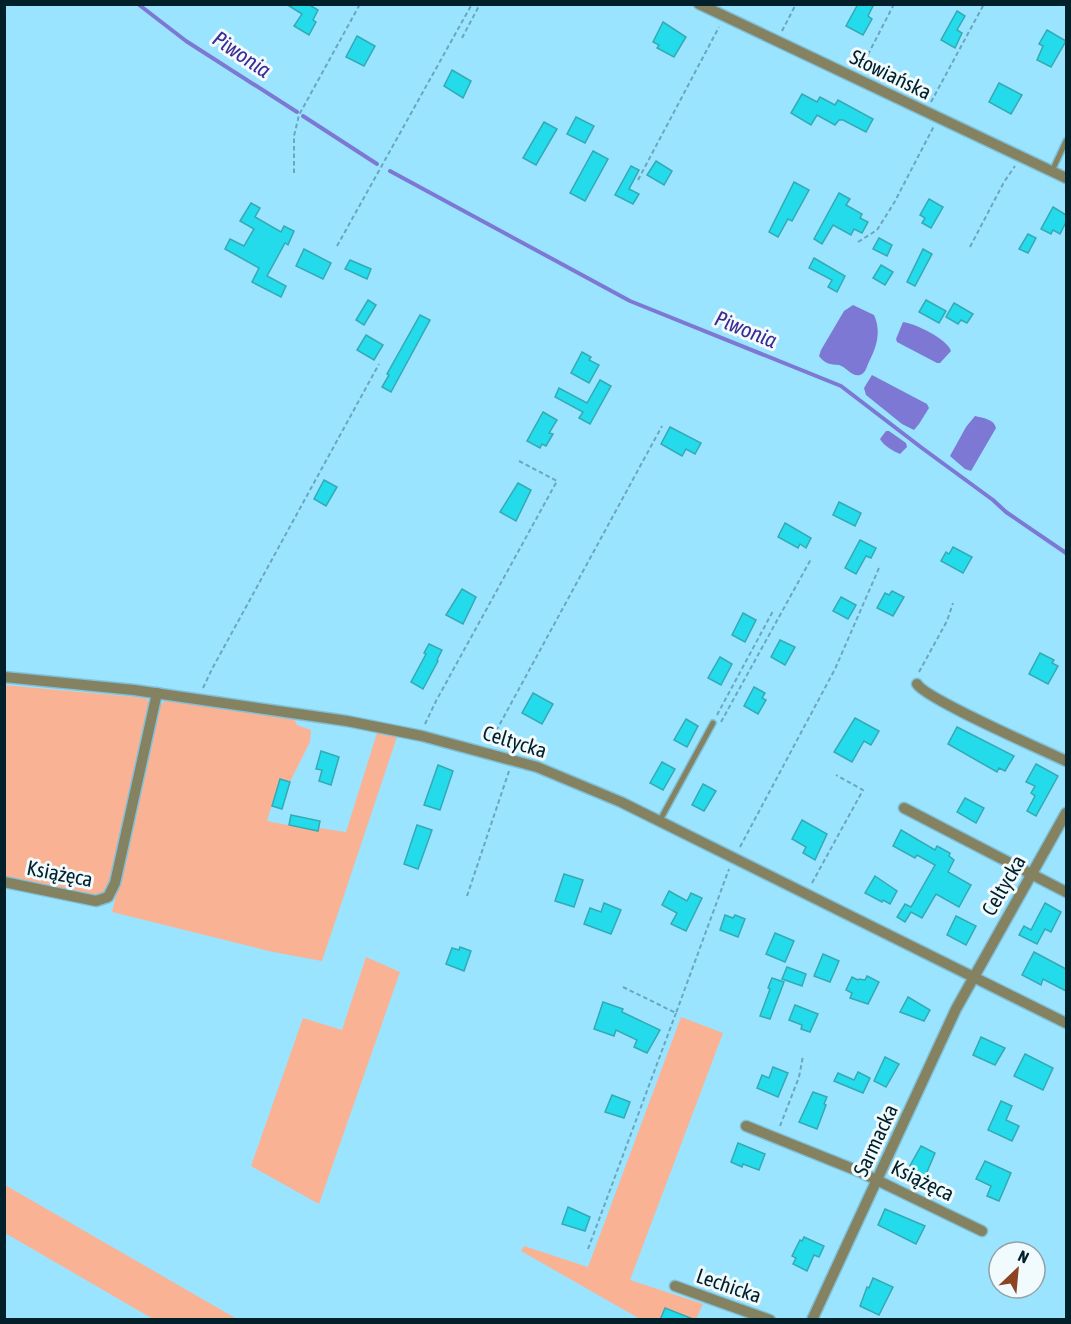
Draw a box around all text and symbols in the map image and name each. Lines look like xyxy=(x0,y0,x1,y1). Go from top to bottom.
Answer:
water label: Piwonia xyxy=(208,25,276,83)
street label: Słowiańska xyxy=(846,44,936,104)
water label: Piwonia xyxy=(711,305,781,353)
street label: Celtycka xyxy=(480,720,550,762)
street label: Celtycka xyxy=(976,850,1030,920)
street label: Książęca xyxy=(25,855,95,891)
street label: Sarmacka xyxy=(848,1100,902,1180)
street label: Książęca xyxy=(888,1155,958,1205)
north arrow xyxy=(987,1240,1047,1300)
text: N xyxy=(1015,1246,1032,1267)
street label: Lechicka xyxy=(693,1263,765,1307)

